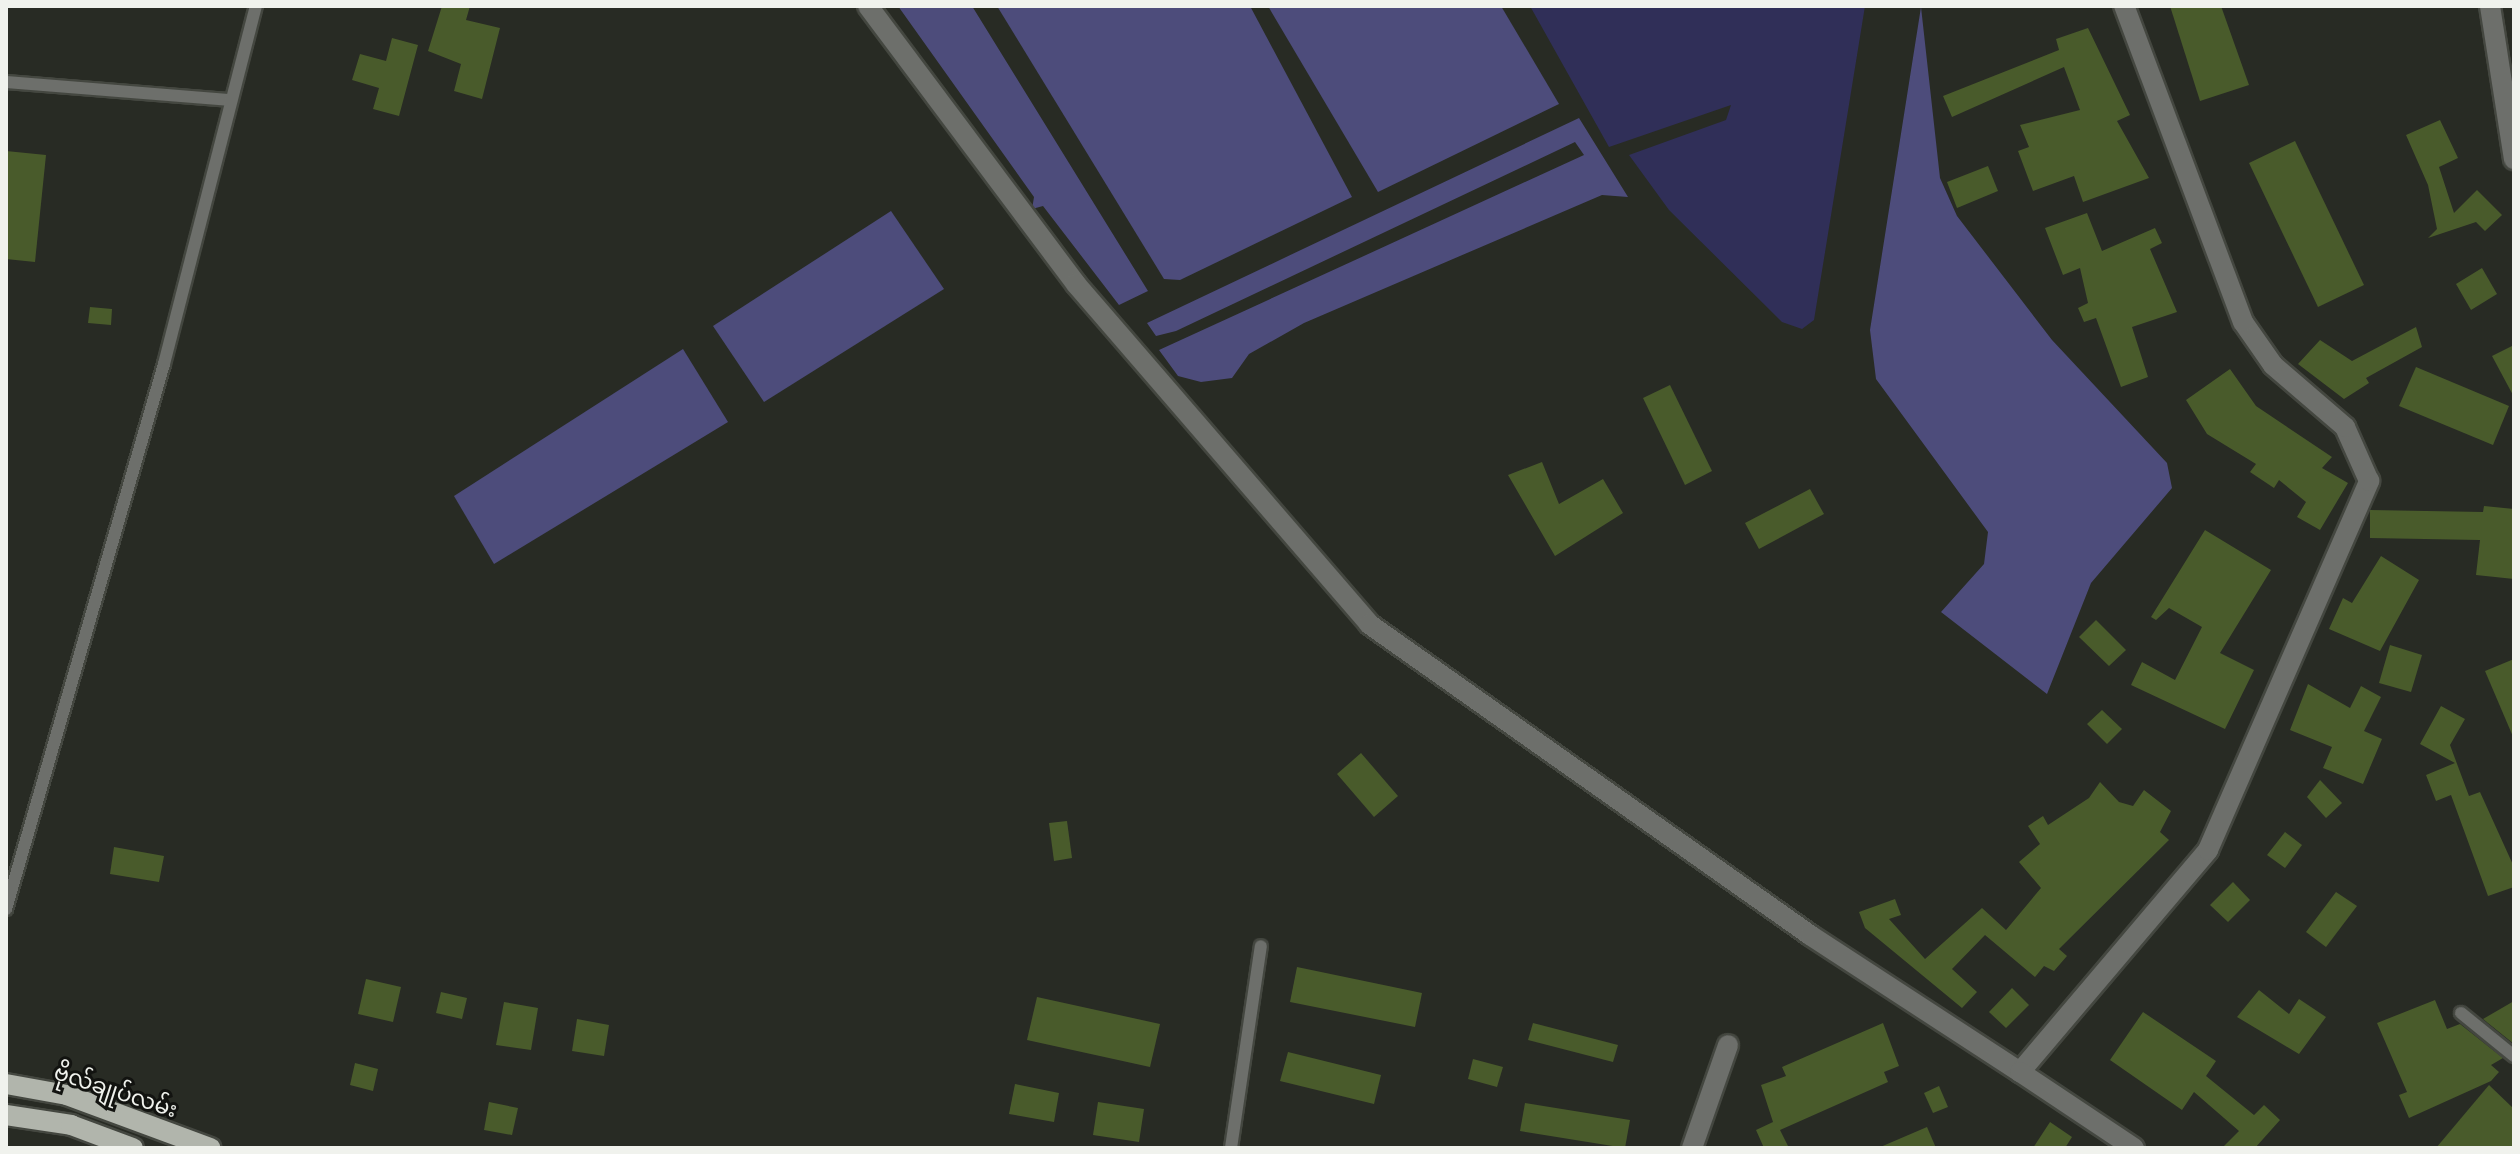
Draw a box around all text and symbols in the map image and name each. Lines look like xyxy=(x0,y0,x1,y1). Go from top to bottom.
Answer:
street label: ဗိုလ်ချုပ်လမ်း xyxy=(51,1058,181,1122)

